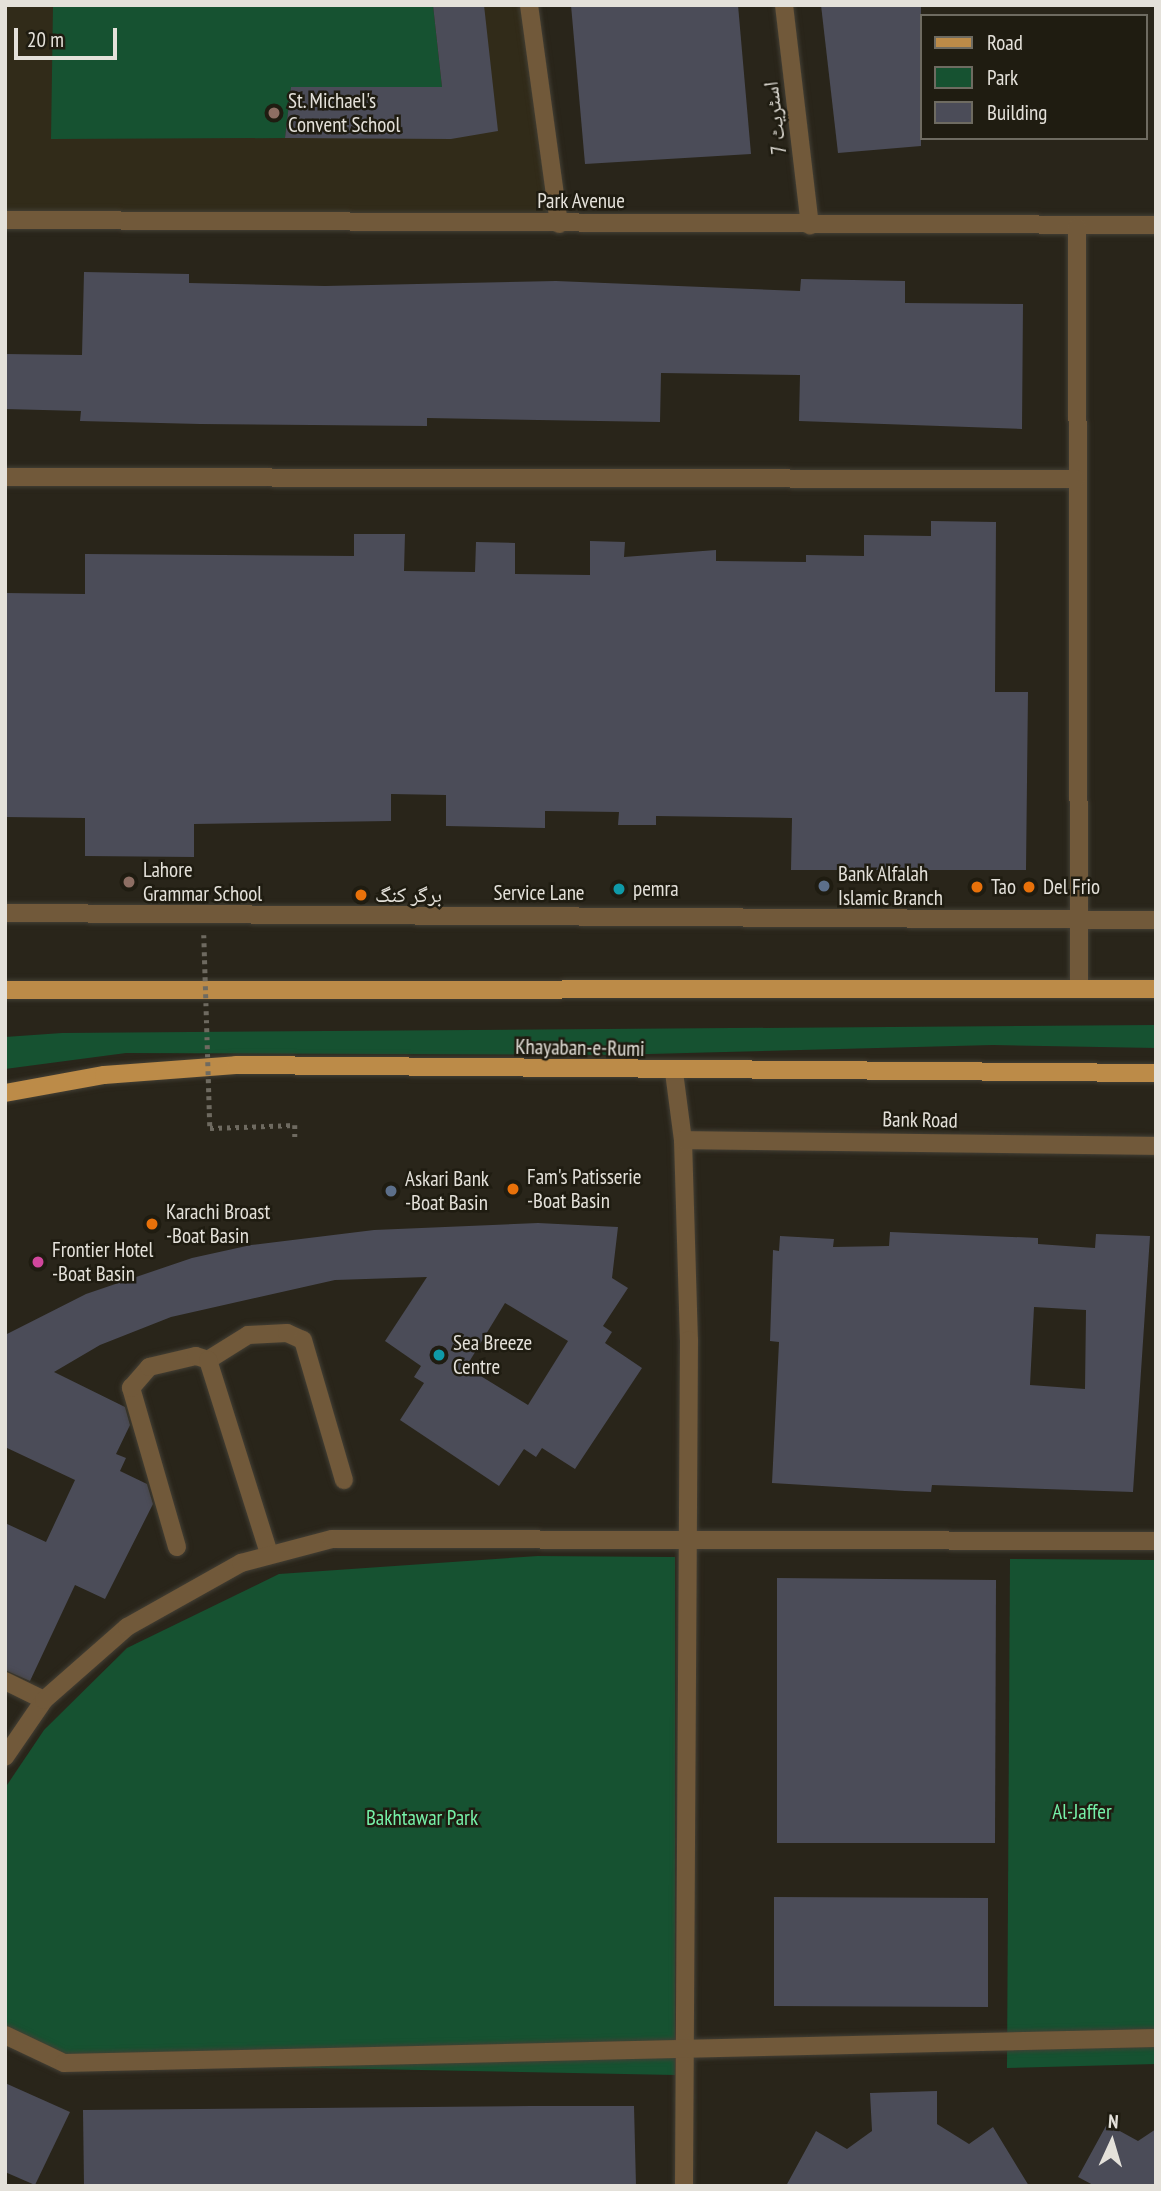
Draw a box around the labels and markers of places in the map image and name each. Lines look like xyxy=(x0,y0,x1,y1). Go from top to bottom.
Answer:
place label: St. Michael's Convent School xyxy=(288,88,400,138)
marker: St. Michael's Convent School xyxy=(266,105,282,121)
place label: Lahore Grammar School xyxy=(143,857,262,907)
place label: Bank Alfalah Islamic Branch xyxy=(838,861,943,911)
marker: Lahore Grammar School xyxy=(121,874,137,890)
place label: Tao xyxy=(991,874,1016,900)
place label: Del Frio xyxy=(1043,874,1100,900)
place label: pemra xyxy=(633,876,679,902)
marker: Bank Alfalah Islamic Branch xyxy=(816,878,832,894)
marker: Tao xyxy=(969,879,985,895)
marker: Del Frio xyxy=(1021,879,1037,895)
marker: pemra xyxy=(611,881,627,897)
place label: برگر کنگ xyxy=(375,882,442,908)
marker: برگر کنگ xyxy=(353,887,369,903)
place label: Fam's Patisserie -Boat Basin xyxy=(527,1164,641,1214)
place label: Askari Bank -Boat Basin xyxy=(405,1166,489,1216)
marker: Fam's Patisserie -Boat Basin xyxy=(505,1181,521,1197)
marker: Askari Bank -Boat Basin xyxy=(383,1183,399,1199)
place label: Karachi Broast -Boat Basin xyxy=(166,1199,270,1249)
marker: Karachi Broast -Boat Basin xyxy=(144,1216,160,1232)
place label: Frontier Hotel -Boat Basin xyxy=(52,1237,153,1287)
marker: Frontier Hotel -Boat Basin xyxy=(30,1254,46,1270)
place label: Sea Breeze Centre xyxy=(453,1330,532,1380)
marker: Sea Breeze Centre xyxy=(431,1347,447,1363)

